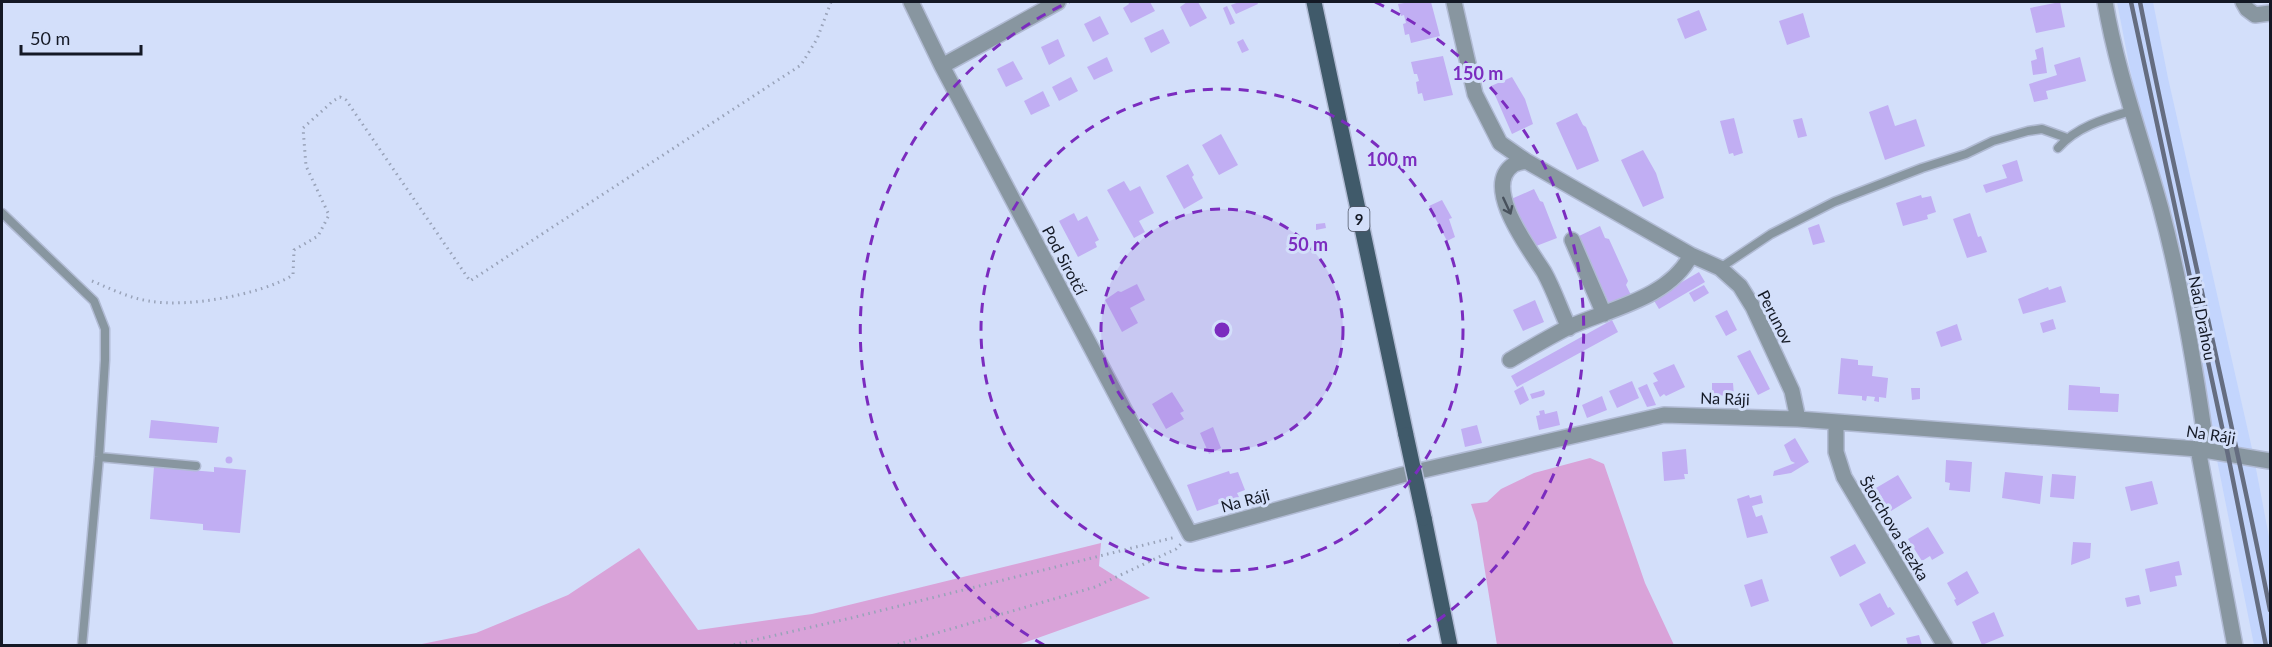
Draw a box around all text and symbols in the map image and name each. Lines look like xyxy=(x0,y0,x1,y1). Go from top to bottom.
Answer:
scale bar xyxy=(21,18,141,56)
text: 50 m xyxy=(30,27,70,49)
text: 150 m xyxy=(1453,62,1503,84)
text: 100 m xyxy=(1367,148,1417,170)
one-way arrow xyxy=(1502,196,1513,214)
road number: 9 xyxy=(1348,207,1370,231)
street label: Pod Sirotčí xyxy=(1039,222,1092,299)
text: 50 m xyxy=(1288,233,1328,255)
street label: Nad Drahou xyxy=(2186,274,2220,362)
street label: Perunov xyxy=(1754,287,1798,348)
centre of rings xyxy=(1212,320,1232,340)
street label: Na Ráji xyxy=(1700,388,1750,408)
street label: Na Ráji xyxy=(2185,421,2237,447)
street label: Štorchova stezka xyxy=(1856,472,1934,584)
street label: Na Ráji xyxy=(1219,484,1271,516)

